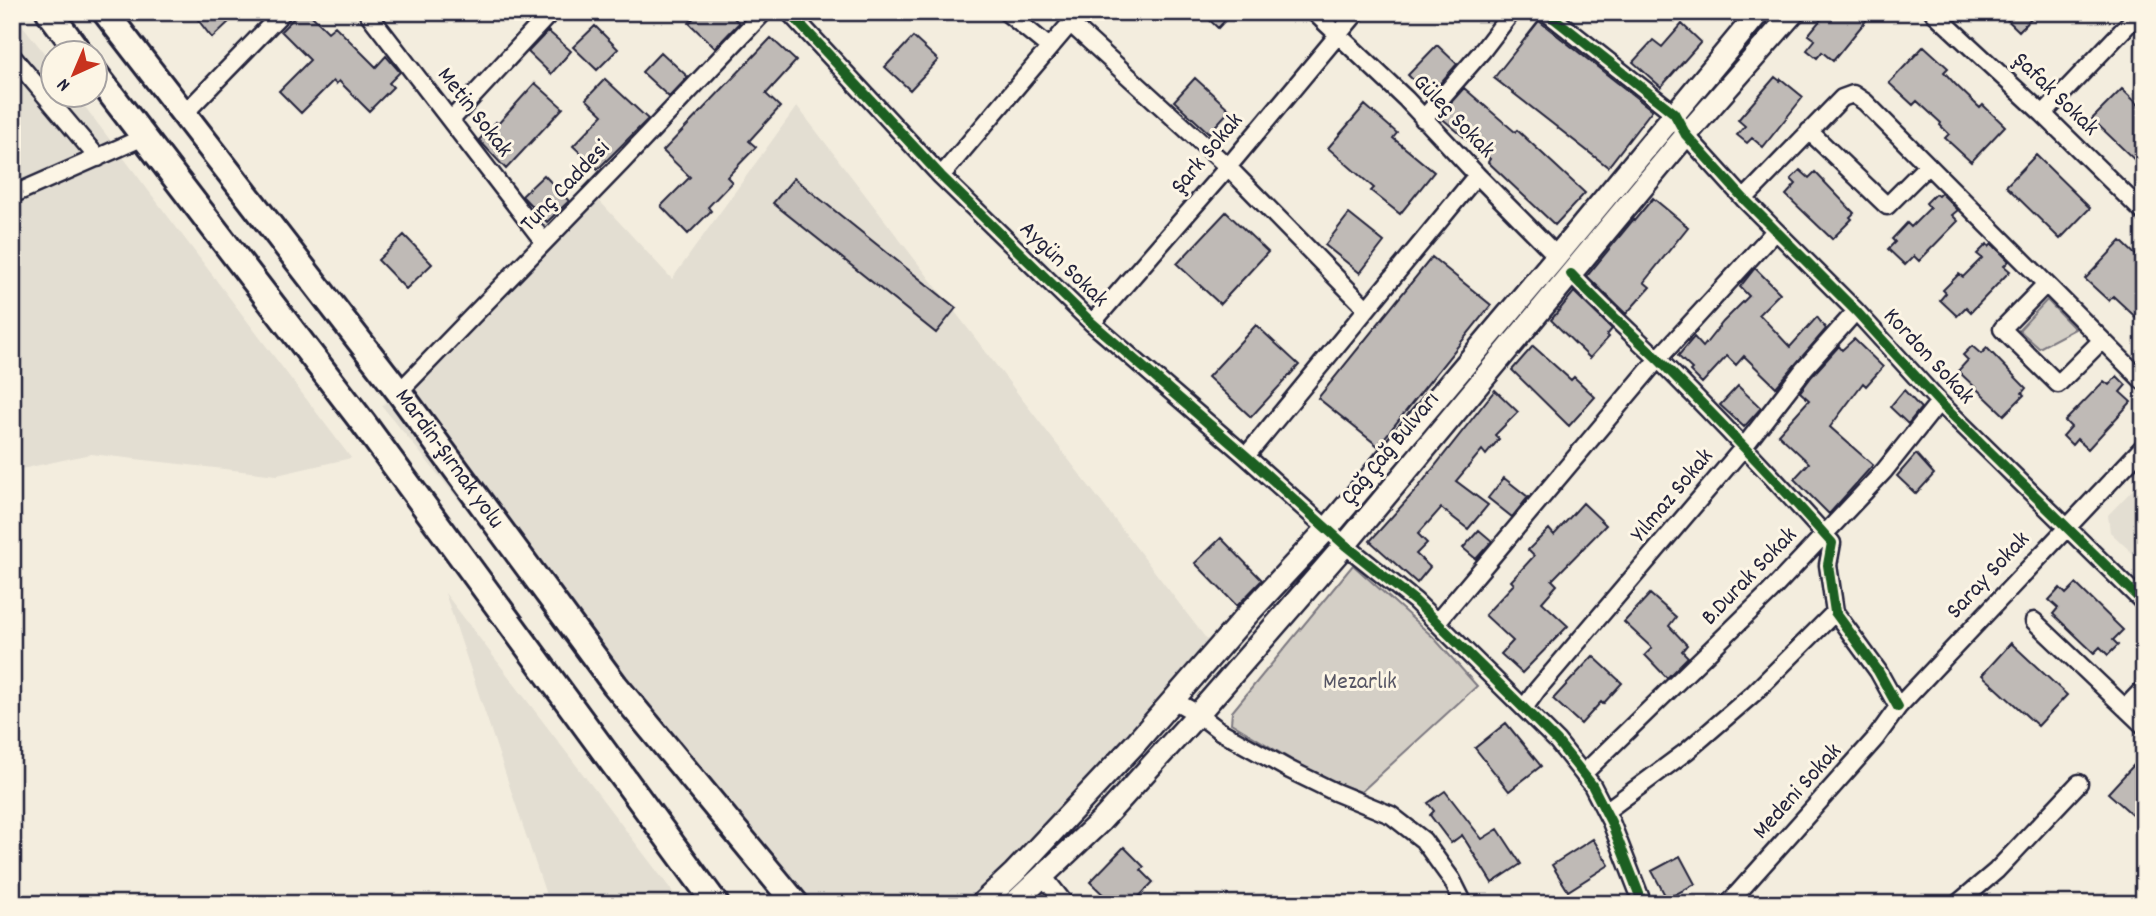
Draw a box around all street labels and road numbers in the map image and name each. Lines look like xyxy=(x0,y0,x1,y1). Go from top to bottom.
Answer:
street label: Şafak Sokak xyxy=(2004,45,2106,145)
street label: Metin Sokak xyxy=(428,61,520,165)
street label: Güleç Sokak xyxy=(1404,67,1502,167)
street label: Şark Sokak xyxy=(1164,106,1252,202)
street label: Tunç Caddesi xyxy=(513,133,619,241)
street label: Aygün Sokak xyxy=(1011,214,1115,316)
street label: Kordon Sokak xyxy=(1874,301,1982,413)
street label: Mardin-Şırnak yolu xyxy=(385,382,512,536)
street label: Çağ Çağ Bulvarı xyxy=(1333,385,1449,513)
street label: Yılmaz Sokak xyxy=(1624,442,1722,550)
street label: B.Durak Sokak xyxy=(1694,520,1806,634)
street label: Saray Sokak xyxy=(1939,524,2039,628)
street label: Medeni Sokak xyxy=(1745,736,1851,848)

